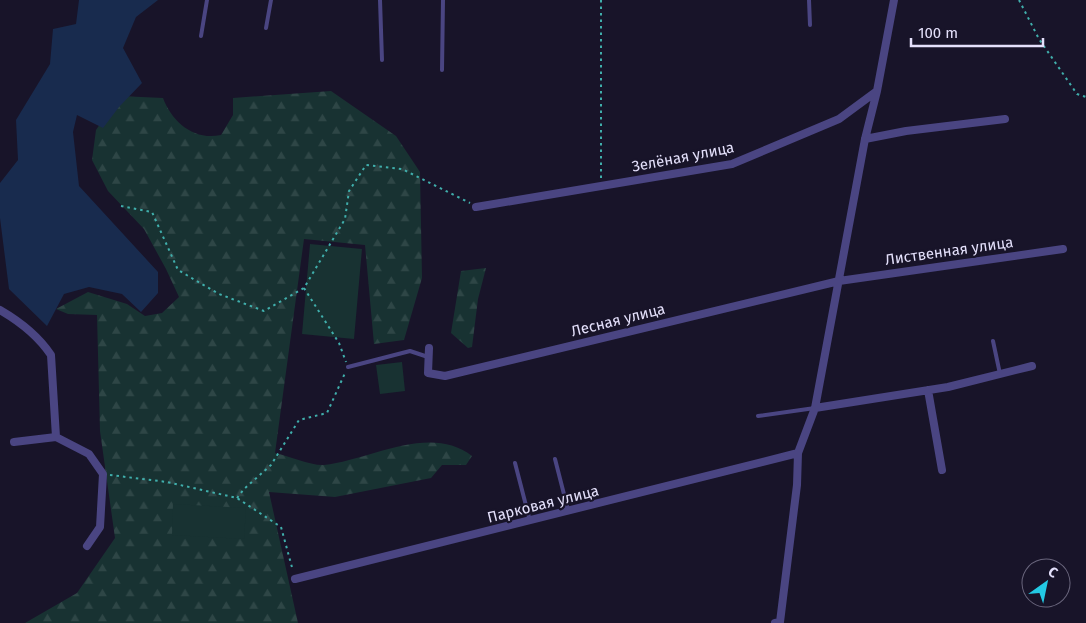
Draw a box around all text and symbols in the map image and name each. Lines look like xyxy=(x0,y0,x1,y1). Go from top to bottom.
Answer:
scale bar xyxy=(911,15,1044,47)
text: 100 m xyxy=(918,24,958,42)
street label: Зелёная улица xyxy=(630,138,736,176)
street label: Лиственная улица xyxy=(884,233,1014,269)
street label: Лесная улица xyxy=(569,300,667,340)
street label: Парковая улица xyxy=(485,481,601,527)
north arrow xyxy=(1021,558,1071,608)
text: С xyxy=(1045,563,1061,582)

